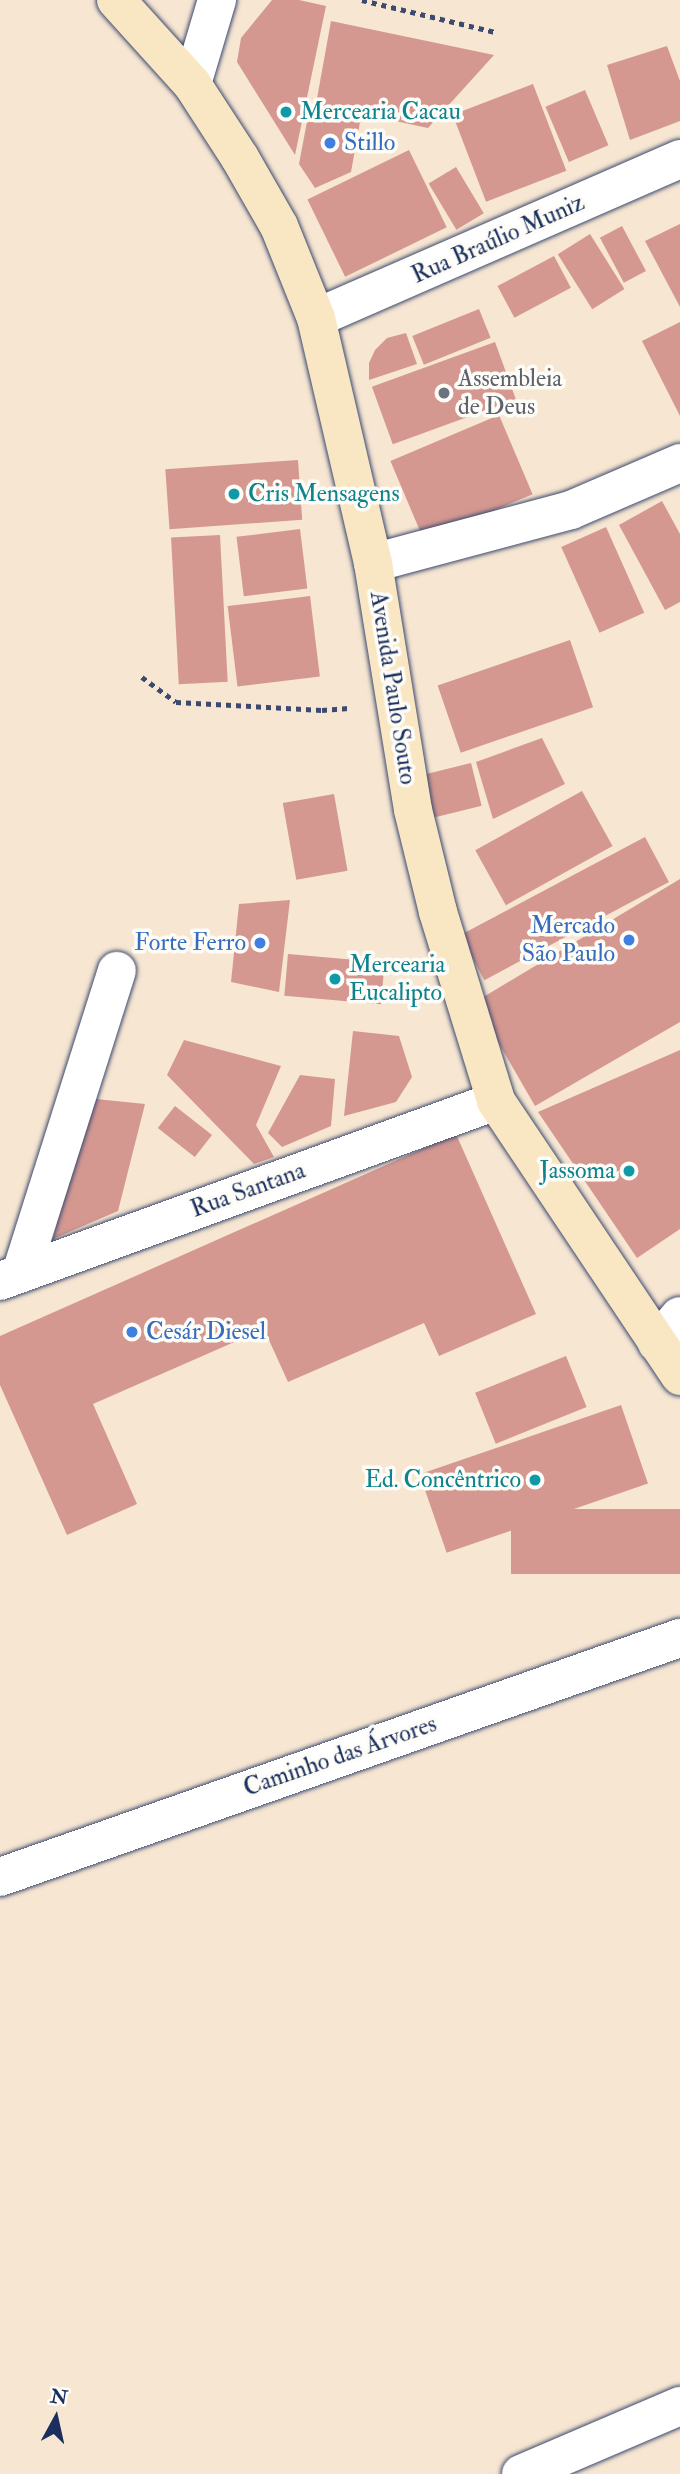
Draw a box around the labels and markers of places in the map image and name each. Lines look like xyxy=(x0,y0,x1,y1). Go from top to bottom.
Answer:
place label: Mercearia Cacau xyxy=(300,98,461,126)
marker: Mercearia Cacau xyxy=(278,104,294,120)
place label: Stillo xyxy=(344,129,395,157)
marker: Stillo xyxy=(322,135,338,151)
place label: Assembleia de Deus xyxy=(458,365,562,421)
marker: Assembleia de Deus xyxy=(436,385,452,401)
place label: Cris Mensagens xyxy=(248,480,400,508)
marker: Cris Mensagens xyxy=(226,486,242,502)
place label: Mercado São Paulo xyxy=(522,912,615,968)
place label: Forte Ferro xyxy=(134,929,246,957)
marker: Mercado São Paulo xyxy=(621,932,637,948)
marker: Forte Ferro xyxy=(252,935,268,951)
place label: Mercearia Eucalipto xyxy=(349,951,445,1007)
marker: Mercearia Eucalipto xyxy=(327,971,343,987)
place label: Jassoma xyxy=(539,1157,615,1185)
marker: Jassoma xyxy=(621,1163,637,1179)
place label: Cesár Diesel xyxy=(146,1318,266,1346)
marker: Cesár Diesel xyxy=(124,1324,140,1340)
place label: Ed. Concêntrico xyxy=(365,1466,521,1494)
marker: Ed. Concêntrico xyxy=(527,1472,543,1488)

